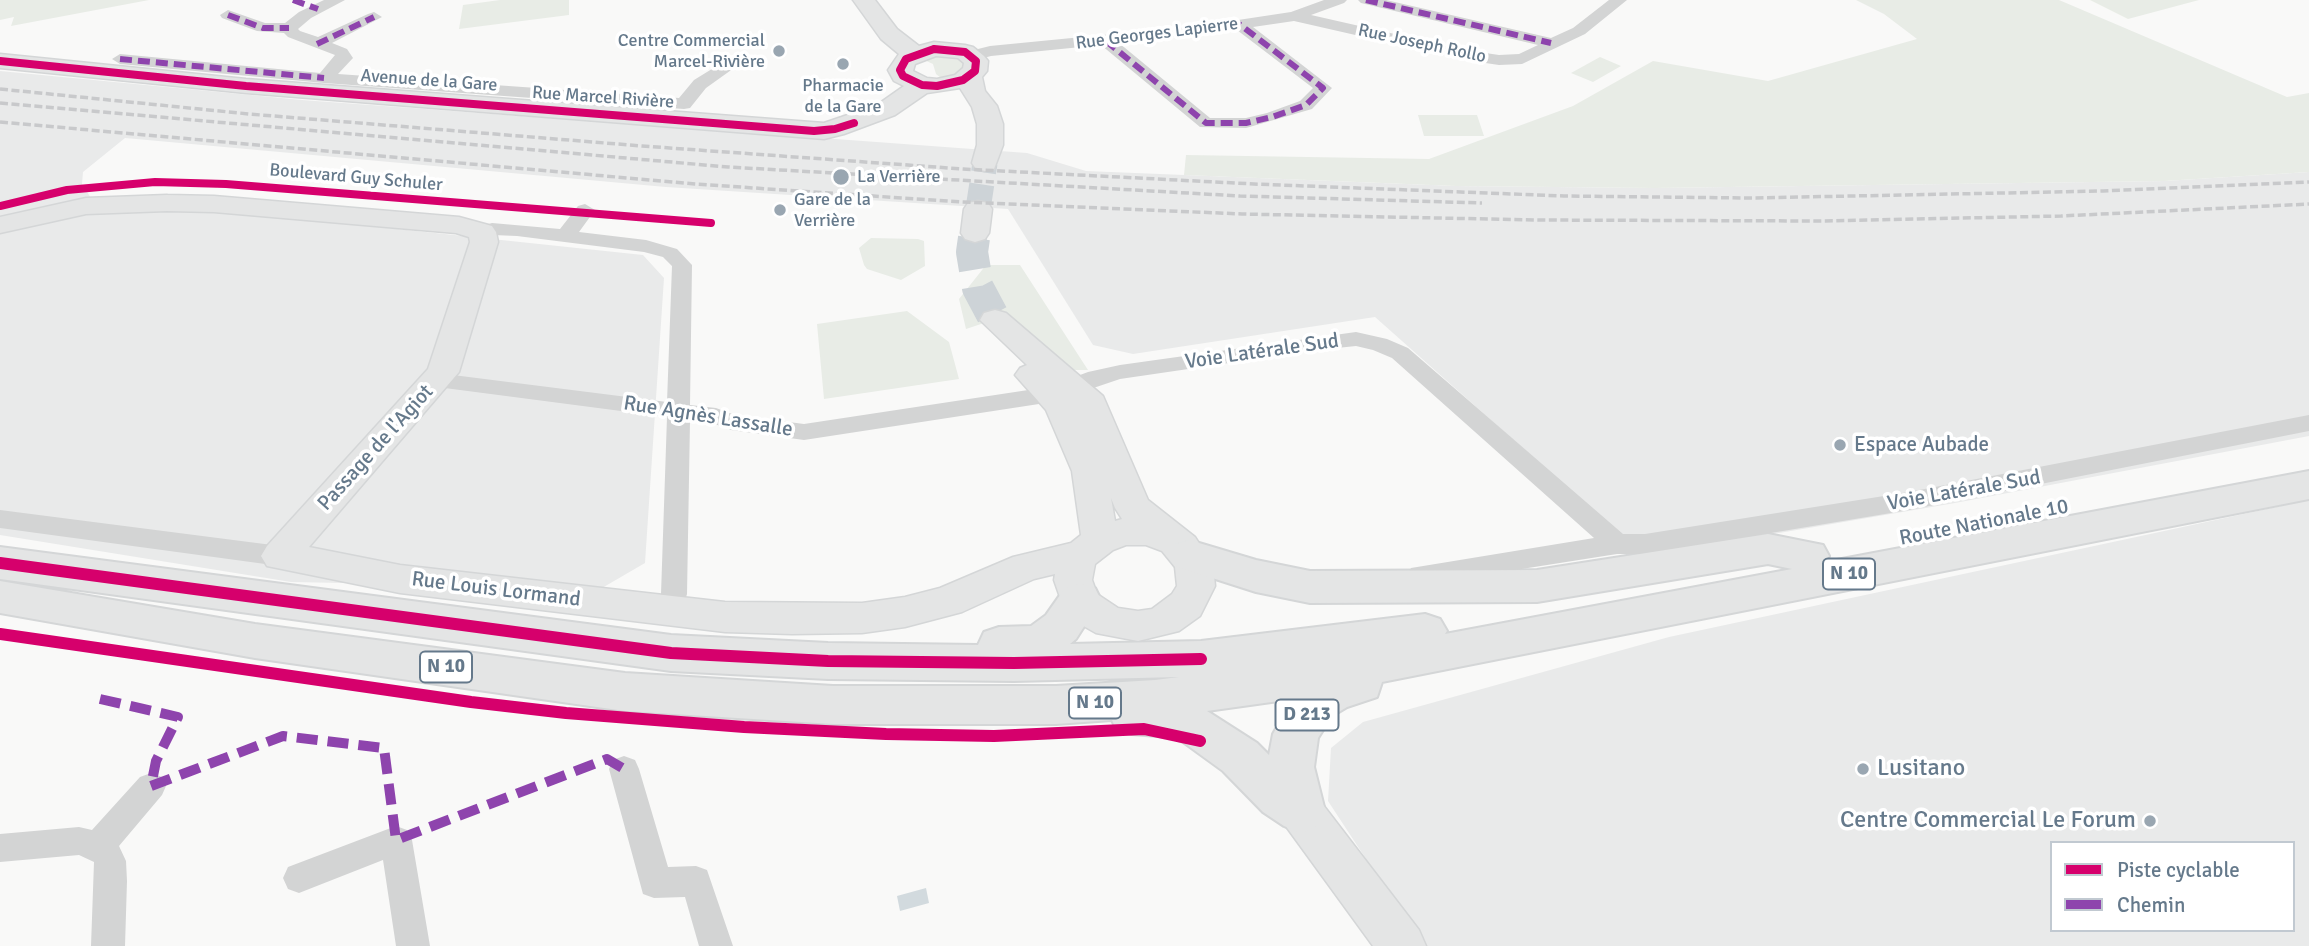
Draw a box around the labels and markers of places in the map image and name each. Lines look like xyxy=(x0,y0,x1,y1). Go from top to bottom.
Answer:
place label: Centre Commercial Marcel-Rivière xyxy=(618,30,765,72)
marker: Centre Commercial Marcel-Rivière xyxy=(771,43,787,59)
marker: Pharmacie de la Gare xyxy=(835,56,851,72)
place label: Pharmacie de la Gare xyxy=(802,75,884,118)
place label: La Verrière xyxy=(857,166,940,188)
marker: La Verrière xyxy=(831,167,851,187)
place label: Gare de la Verrière xyxy=(794,189,871,232)
marker: Gare de la Verrière xyxy=(772,202,788,218)
place label: Espace Aubade xyxy=(1854,432,1989,458)
marker: Espace Aubade xyxy=(1832,437,1848,453)
place label: Lusitano xyxy=(1877,755,1965,783)
marker: Lusitano xyxy=(1855,761,1871,777)
place label: Centre Commercial Le Forum xyxy=(1840,807,2136,835)
marker: Centre Commercial Le Forum xyxy=(2142,813,2158,829)

